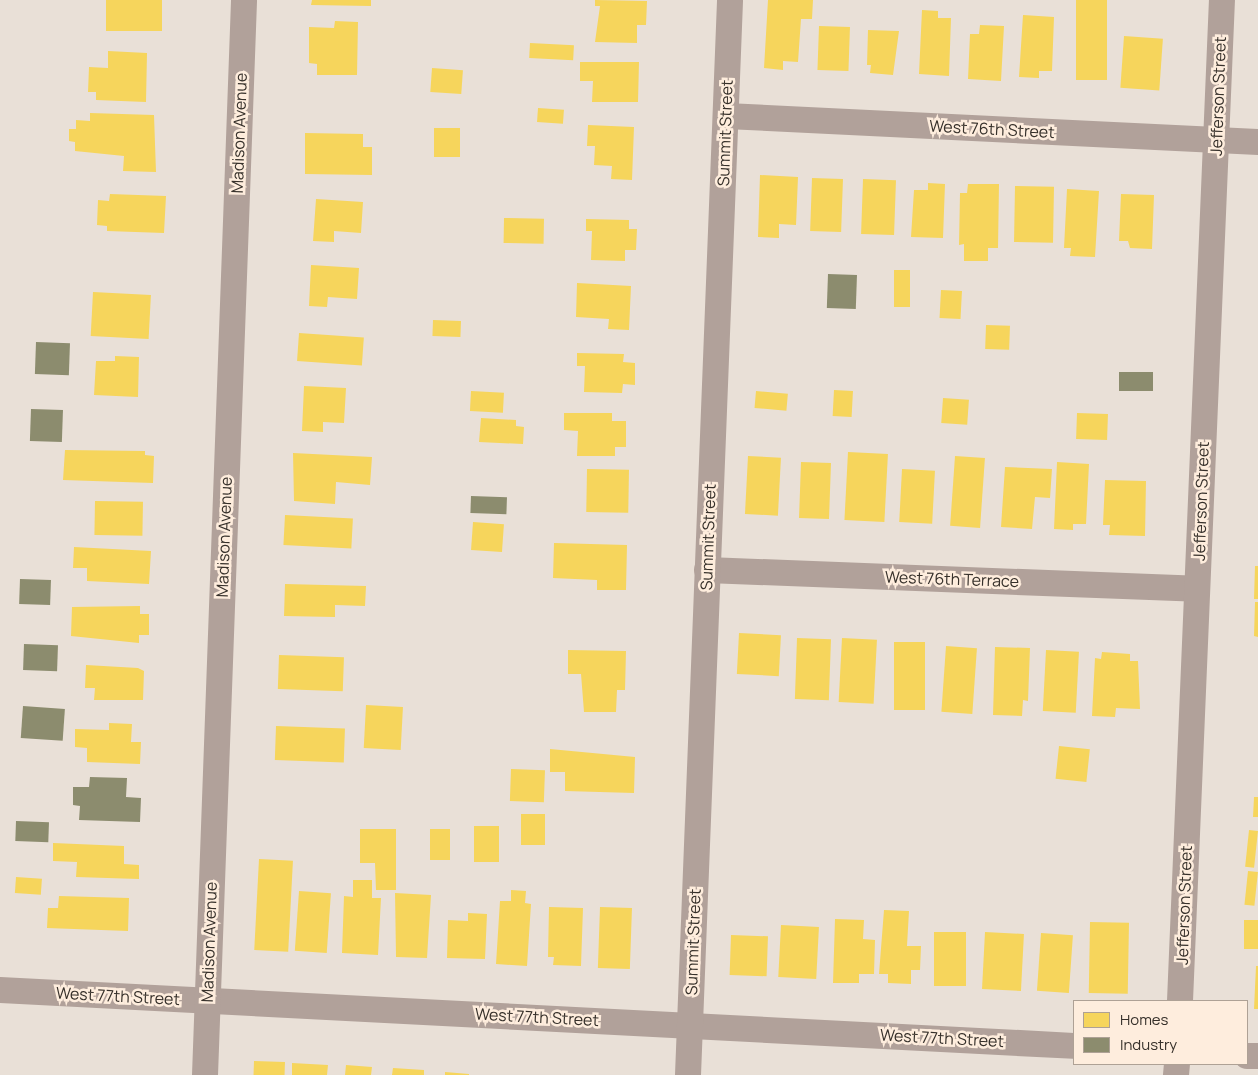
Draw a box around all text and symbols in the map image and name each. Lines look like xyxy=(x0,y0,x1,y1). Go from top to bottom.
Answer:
street label: Jefferson Street xyxy=(1206,36,1230,156)
street label: Madison Avenue xyxy=(227,72,251,194)
street label: Summit Street xyxy=(714,79,736,187)
street label: West 76th Street xyxy=(929,116,1055,142)
street label: Jefferson Street xyxy=(1189,441,1213,561)
street label: Madison Avenue xyxy=(212,476,236,598)
street label: Summit Street xyxy=(697,483,719,591)
street label: West 76th Terrace xyxy=(885,567,1019,591)
street label: Jefferson Street xyxy=(1172,845,1196,965)
street label: Madison Avenue xyxy=(197,881,221,1003)
street label: Summit Street xyxy=(682,888,704,996)
street label: West 77th Street xyxy=(56,983,180,1009)
legend xyxy=(1073,1000,1248,1065)
street label: West 77th Street xyxy=(475,1004,599,1030)
text: Homes xyxy=(1120,1009,1168,1030)
street label: West 77th Street xyxy=(880,1025,1004,1051)
text: Industry xyxy=(1120,1034,1177,1055)

